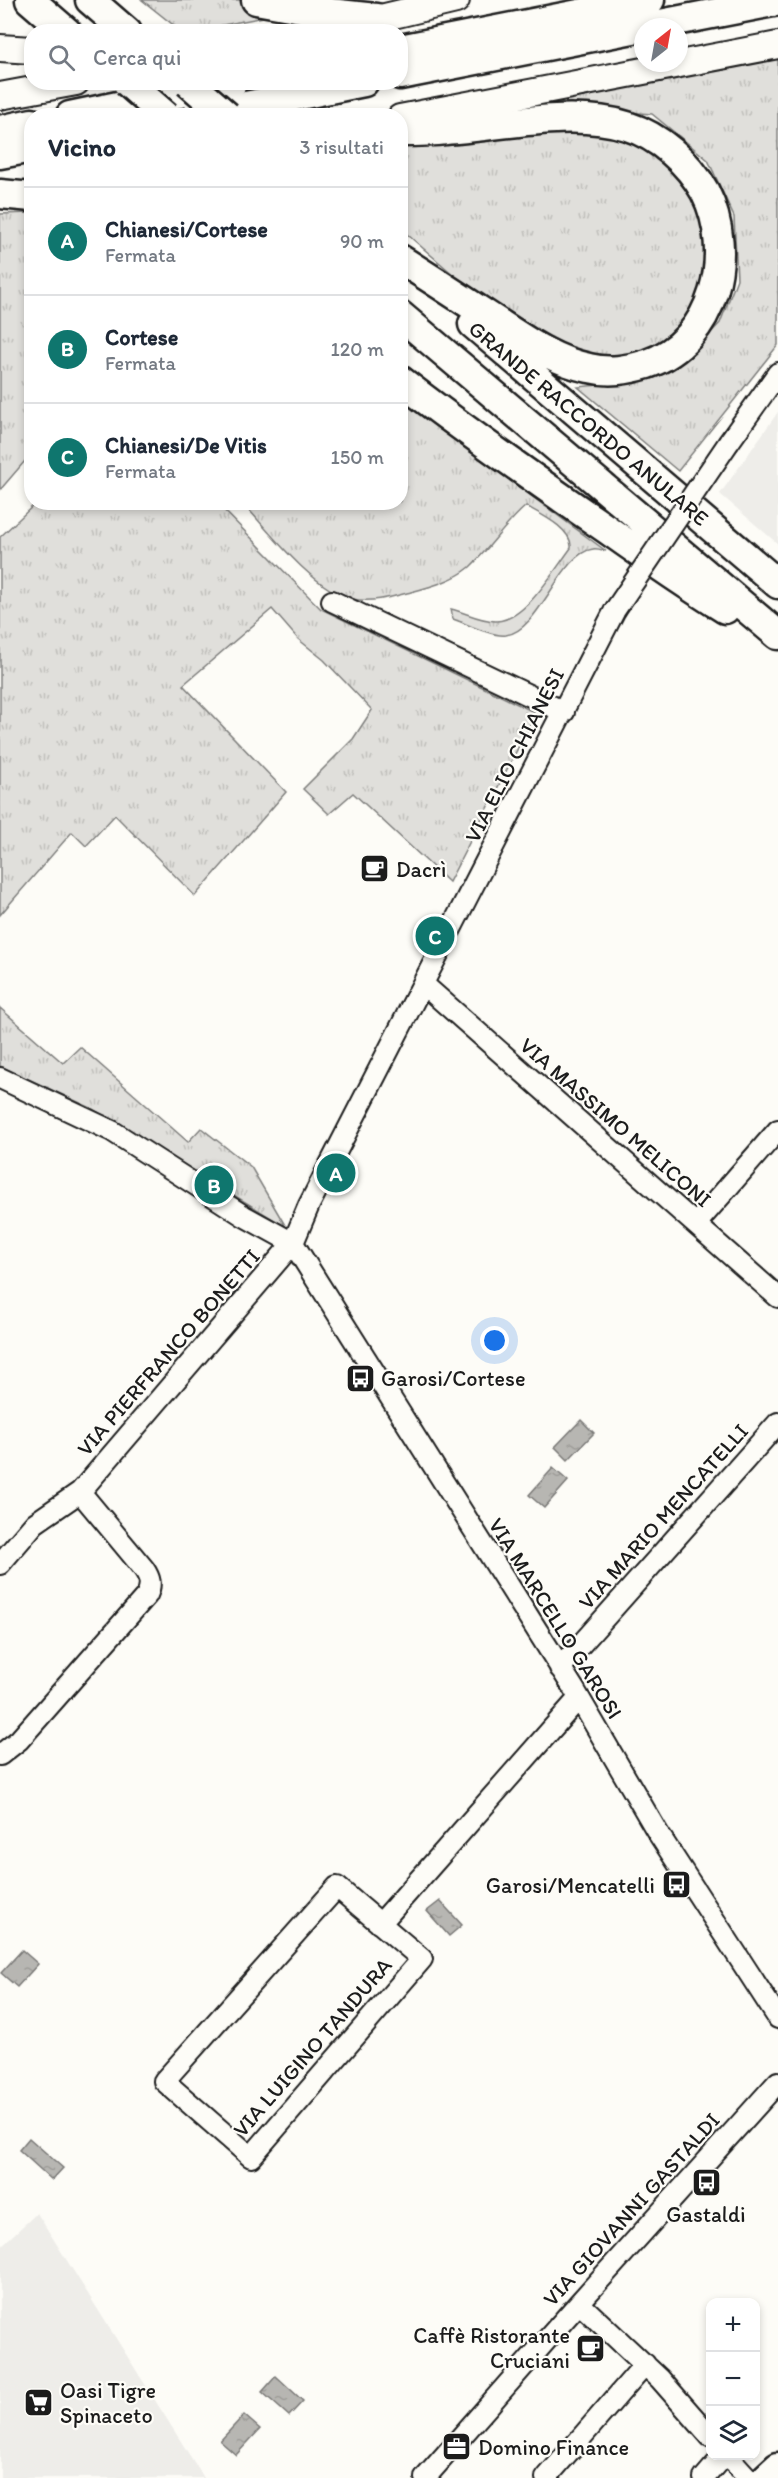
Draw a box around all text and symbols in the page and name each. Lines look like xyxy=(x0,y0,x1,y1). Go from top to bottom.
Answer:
north arrow xyxy=(634,18,688,72)
search box xyxy=(24,24,408,90)
icon: search xyxy=(45,41,78,74)
text: Cerca qui xyxy=(93,44,181,71)
text: Vicino xyxy=(48,131,116,163)
text: 3 risultati xyxy=(300,135,384,159)
text: Chianesi/Cortese xyxy=(105,216,268,243)
text: A xyxy=(61,229,74,253)
text: 90 m xyxy=(340,229,384,253)
text: Fermata xyxy=(105,243,176,267)
street label: GRANDE RACCORDO ANULARE xyxy=(463,315,714,532)
text: Cortese xyxy=(105,324,178,351)
text: B xyxy=(61,337,74,361)
text: 120 m xyxy=(331,337,384,361)
text: Fermata xyxy=(105,351,176,375)
text: Chianesi/De Vitis xyxy=(105,432,267,459)
text: C xyxy=(61,445,74,469)
text: 150 m xyxy=(331,445,384,469)
text: Fermata xyxy=(105,459,176,483)
street label: VIA ELIO CHIANESI xyxy=(459,664,570,847)
cafe icon: Dacrì xyxy=(359,853,391,885)
place label: Dacrì xyxy=(396,856,446,883)
pin: C xyxy=(416,914,454,958)
street label: VIA MASSIMO MELICONI xyxy=(514,1032,717,1213)
pin: A xyxy=(316,1150,356,1196)
pin: B xyxy=(194,1162,234,1208)
street label: VIA PIERFRANCO BONETTI xyxy=(71,1243,266,1461)
your location xyxy=(480,1326,509,1355)
bus stop icon: Garosi/Cortese xyxy=(344,1362,376,1394)
place label: Garosi/Cortese xyxy=(381,1365,526,1392)
street label: VIA MARIO MENCATELLI xyxy=(573,1418,754,1615)
street label: VIA MARCELLO GAROSI xyxy=(483,1513,628,1724)
bus stop icon: Garosi/Mencatelli xyxy=(660,1869,692,1901)
place label: Garosi/Mencatelli xyxy=(486,1872,655,1899)
street label: VIA LUIGINO TANDURA xyxy=(227,1952,398,2143)
street label: VIA GIOVANNI GASTALDI xyxy=(537,2107,726,2312)
bus stop icon: Gastaldi xyxy=(690,2166,722,2198)
place label: Gastaldi xyxy=(666,2201,746,2228)
map controls xyxy=(706,2298,760,2460)
button: + xyxy=(706,2298,760,2352)
place label: Caffè Ristorante Cruciani xyxy=(413,2322,570,2374)
cafe icon: Caffè Ristorante Cruciani xyxy=(575,2332,607,2364)
button: − xyxy=(706,2352,760,2406)
place label: Oasi Tigre Spinaceto xyxy=(60,2377,156,2429)
supermarket icon: Oasi Tigre Spinaceto xyxy=(23,2387,55,2419)
button: layers xyxy=(706,2406,760,2460)
office icon: Domino Finance xyxy=(441,2431,473,2463)
place label: Domino Finance xyxy=(478,2434,629,2461)

